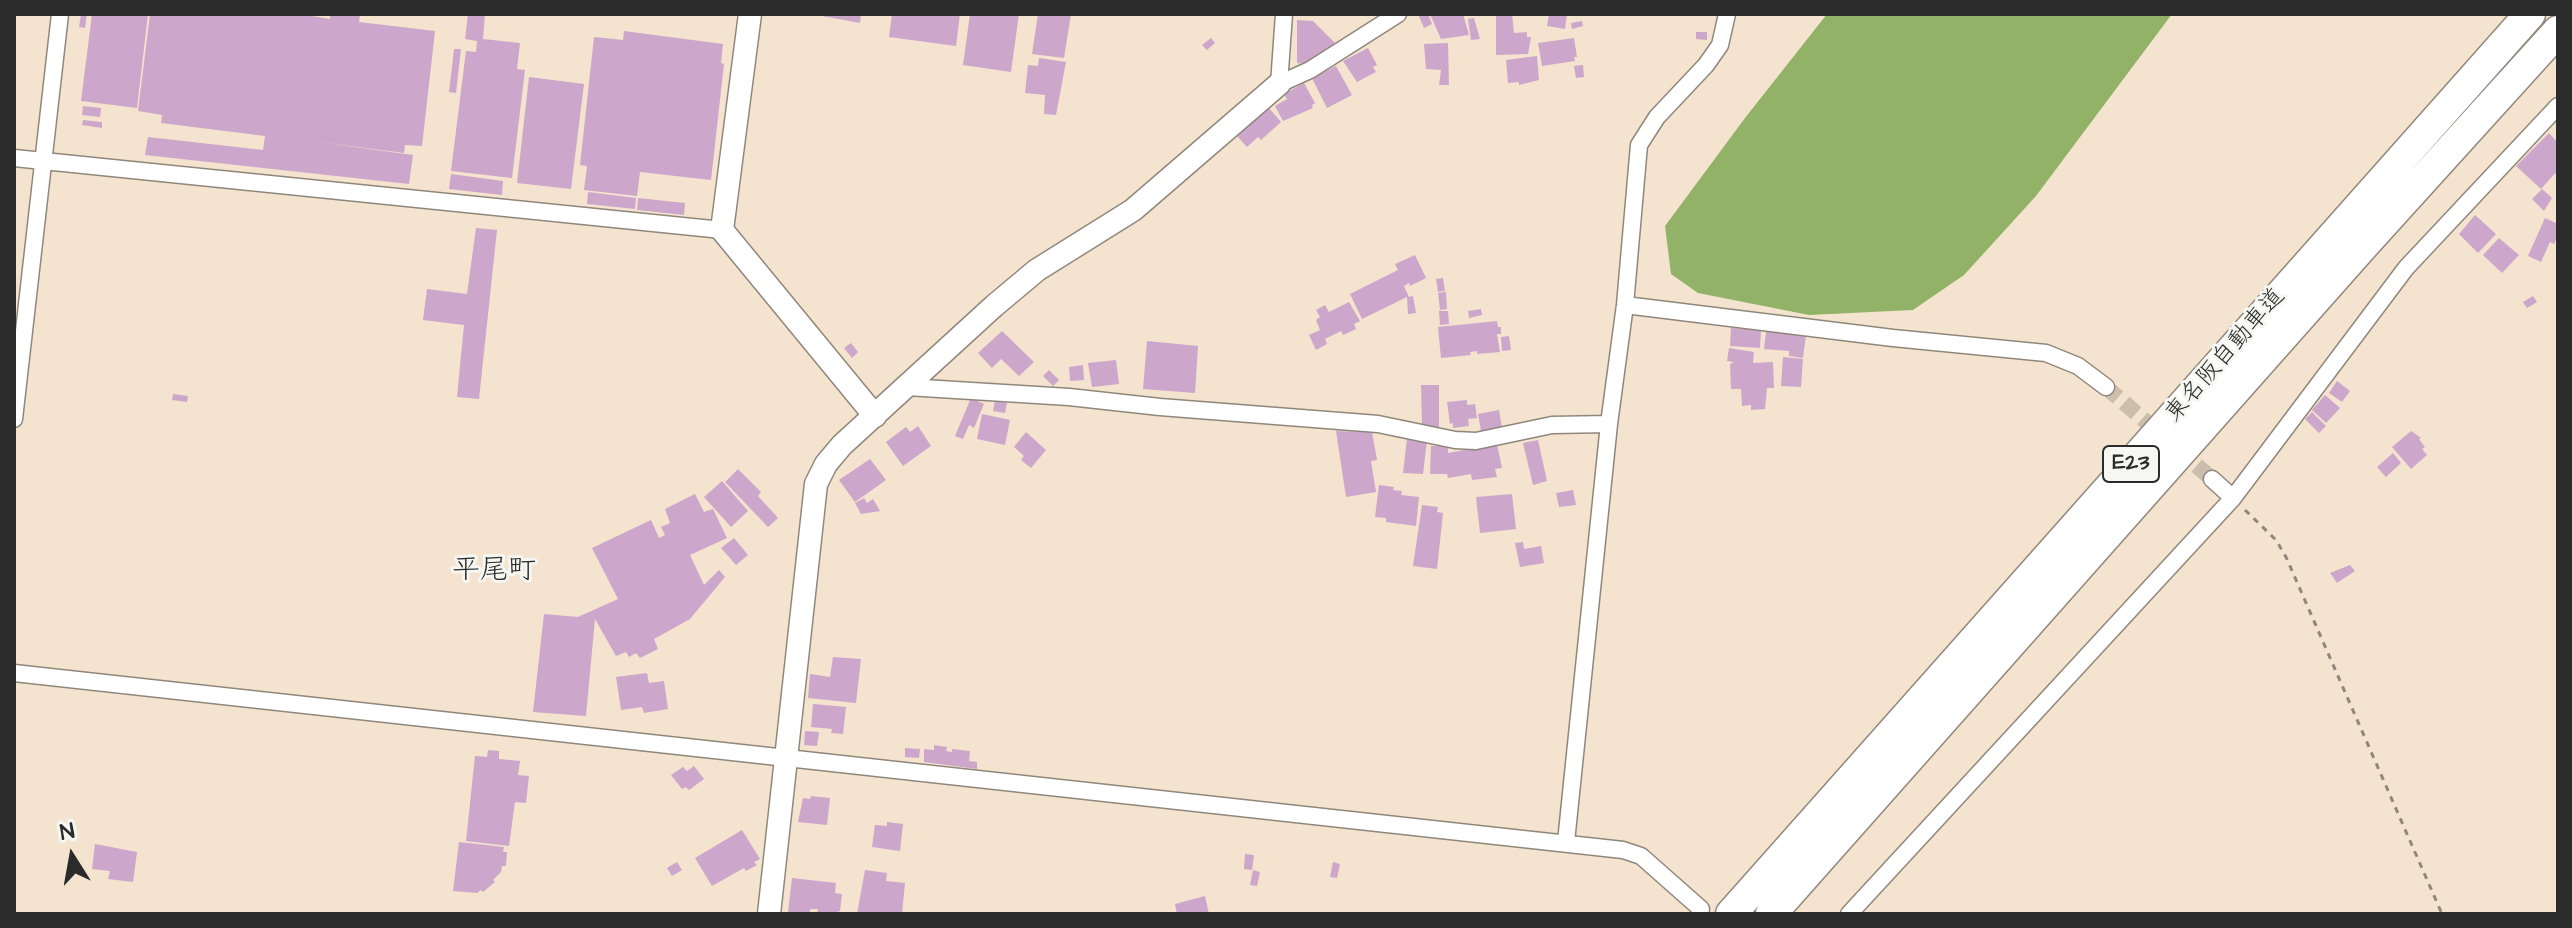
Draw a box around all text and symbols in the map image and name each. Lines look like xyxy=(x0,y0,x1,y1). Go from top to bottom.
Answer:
street label: 東名阪自動車道 xyxy=(2160,283,2292,429)
road number: E23 xyxy=(2103,446,2159,482)
district label: 平尾町 xyxy=(452,555,536,589)
text: N xyxy=(58,815,77,848)
north arrow xyxy=(32,816,112,896)

